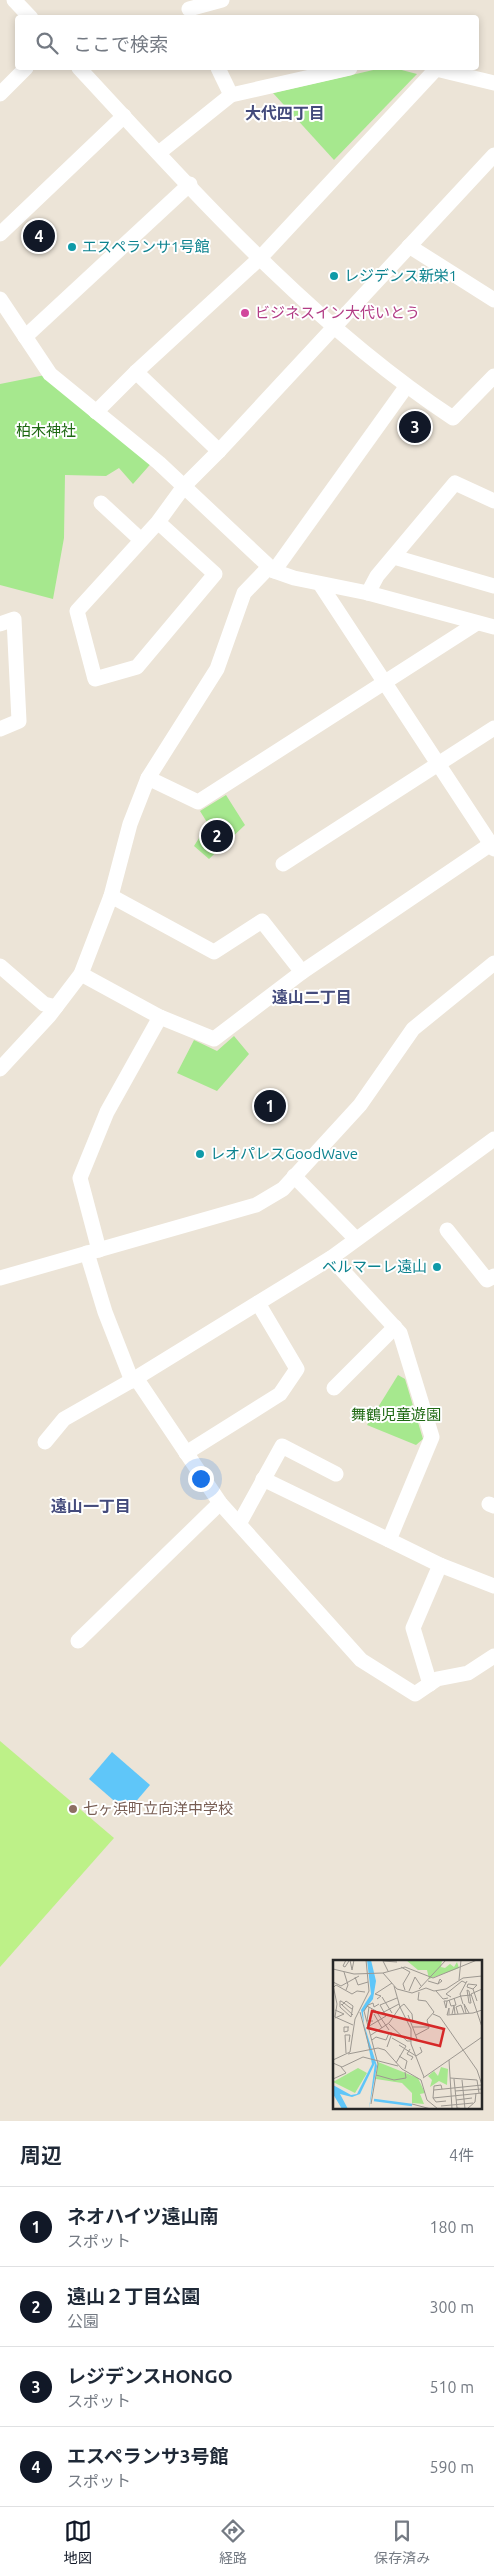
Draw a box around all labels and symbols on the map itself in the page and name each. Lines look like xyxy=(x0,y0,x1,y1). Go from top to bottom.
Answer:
district label: 大代四丁目 xyxy=(245,104,325,122)
pin: 4 xyxy=(23,217,55,255)
place label: エスペランサ1号館 xyxy=(82,238,209,255)
marker: エスペランサ1号館 xyxy=(66,241,78,253)
place label: レジデンス新栄1 xyxy=(344,267,457,284)
marker: レジデンス新栄1 xyxy=(328,270,340,282)
place label: ビジネスイン大代いとう xyxy=(255,304,420,321)
marker: ビジネスイン大代いとう xyxy=(239,307,251,319)
pin: 3 xyxy=(399,408,431,446)
park label: 柏木神社 xyxy=(16,422,76,439)
pin: 2 xyxy=(201,817,233,855)
district label: 遠山二丁目 xyxy=(272,988,352,1006)
pin: 1 xyxy=(254,1087,286,1125)
place label: レオパレスGoodWave xyxy=(210,1145,358,1162)
marker: レオパレスGoodWave xyxy=(194,1148,206,1160)
place label: ベルマーレ遠山 xyxy=(322,1258,427,1275)
marker: ベルマーレ遠山 xyxy=(431,1261,443,1273)
park label: 舞鶴児童遊園 xyxy=(351,1406,441,1423)
your location xyxy=(188,1466,214,1492)
district label: 遠山一丁目 xyxy=(51,1497,131,1515)
place label: 七ヶ浜町立向洋中学校 xyxy=(83,1800,233,1817)
marker: 七ヶ浜町立向洋中学校 xyxy=(67,1803,79,1815)
inset map xyxy=(333,1960,482,2108)

